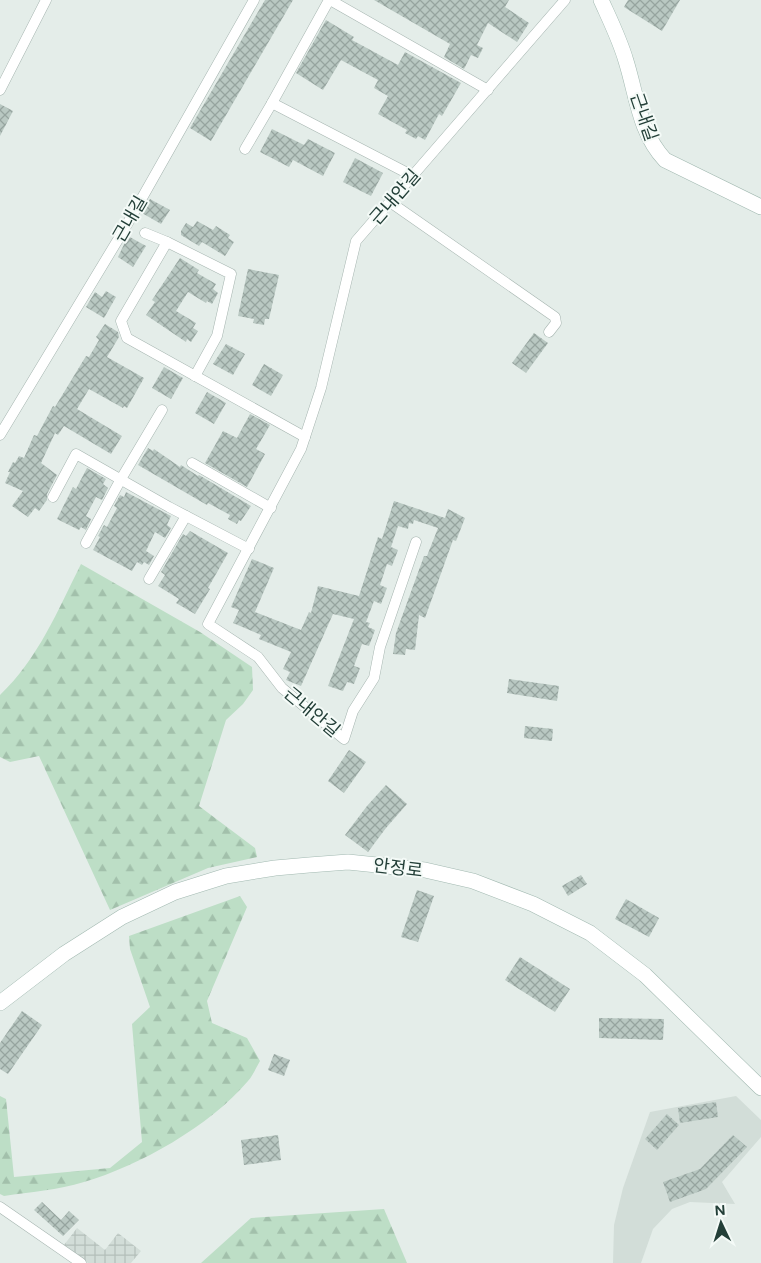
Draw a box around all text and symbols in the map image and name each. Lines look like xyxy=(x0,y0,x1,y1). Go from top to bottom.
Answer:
street label: 근내길 xyxy=(626,90,662,144)
street label: 근내안길 xyxy=(365,165,425,229)
street label: 근내길 xyxy=(108,192,152,246)
street label: 근내안길 xyxy=(280,682,344,742)
street label: 안정로 xyxy=(372,854,424,882)
north arrow xyxy=(696,1198,746,1248)
text: N xyxy=(714,1202,726,1219)

